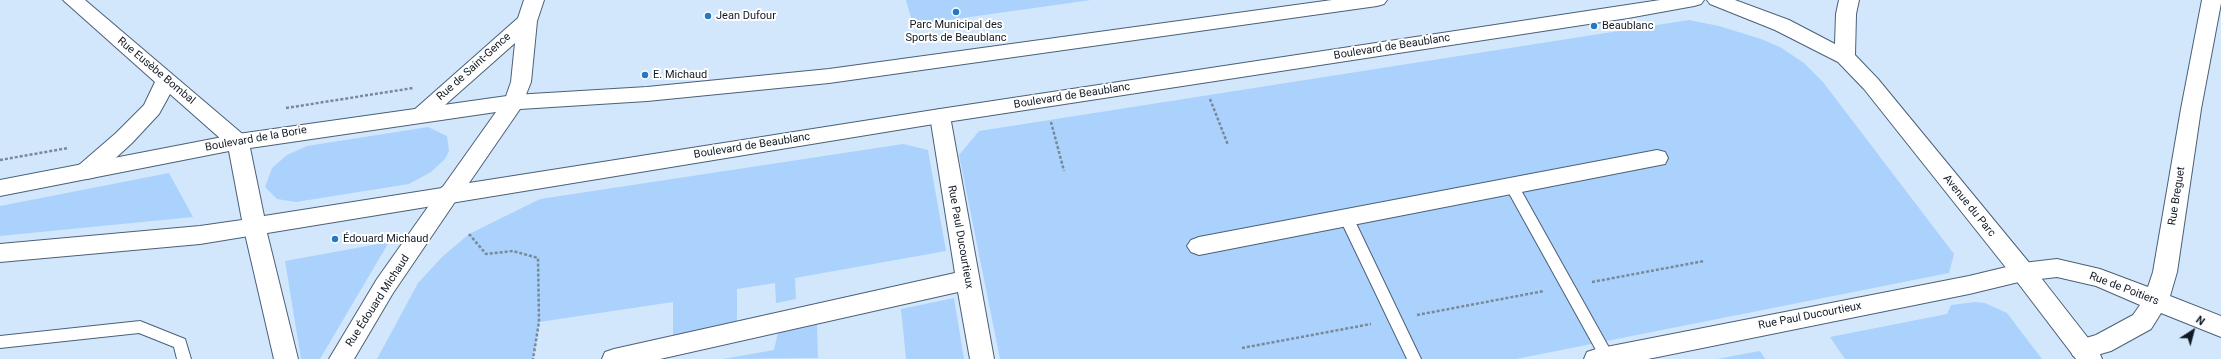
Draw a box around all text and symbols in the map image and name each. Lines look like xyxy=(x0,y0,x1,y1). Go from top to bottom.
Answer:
marker: Parc Municipal des Sports de Beaublanc xyxy=(951,7,961,17)
place label: Jean Dufour xyxy=(716,9,776,23)
marker: Jean Dufour xyxy=(703,11,713,21)
place label: Parc Municipal des Sports de Beaublanc xyxy=(905,18,1007,44)
place label: Beaublanc xyxy=(1602,19,1653,33)
marker: Beaublanc xyxy=(1589,21,1599,31)
street label: Rue de Saint-Gence xyxy=(434,30,514,104)
street label: Boulevard de Beaublanc xyxy=(1333,31,1451,63)
street label: Rue Eusèbe Bombal xyxy=(114,35,198,107)
place label: E. Michaud xyxy=(653,68,707,82)
marker: E. Michaud xyxy=(640,70,650,80)
street label: Boulevard de Beaublanc xyxy=(1013,80,1131,112)
street label: Boulevard de la Borie xyxy=(204,124,308,154)
street label: Boulevard de Beaublanc xyxy=(693,130,811,162)
street label: Rue Breguet xyxy=(2166,166,2188,226)
street label: Avenue du Parc xyxy=(1940,172,1998,240)
street label: Rue Paul Ducourtieux xyxy=(944,184,976,290)
place label: Édouard Michaud xyxy=(343,232,429,246)
marker: Édouard Michaud xyxy=(330,234,340,244)
street label: Rue Édouard Michaud xyxy=(343,253,413,349)
street label: Rue de Poitiers xyxy=(2087,270,2161,308)
street label: Rue Paul Ducourtieux xyxy=(1757,300,1863,332)
north arrow xyxy=(2173,311,2213,351)
text: N xyxy=(2193,313,2207,328)

